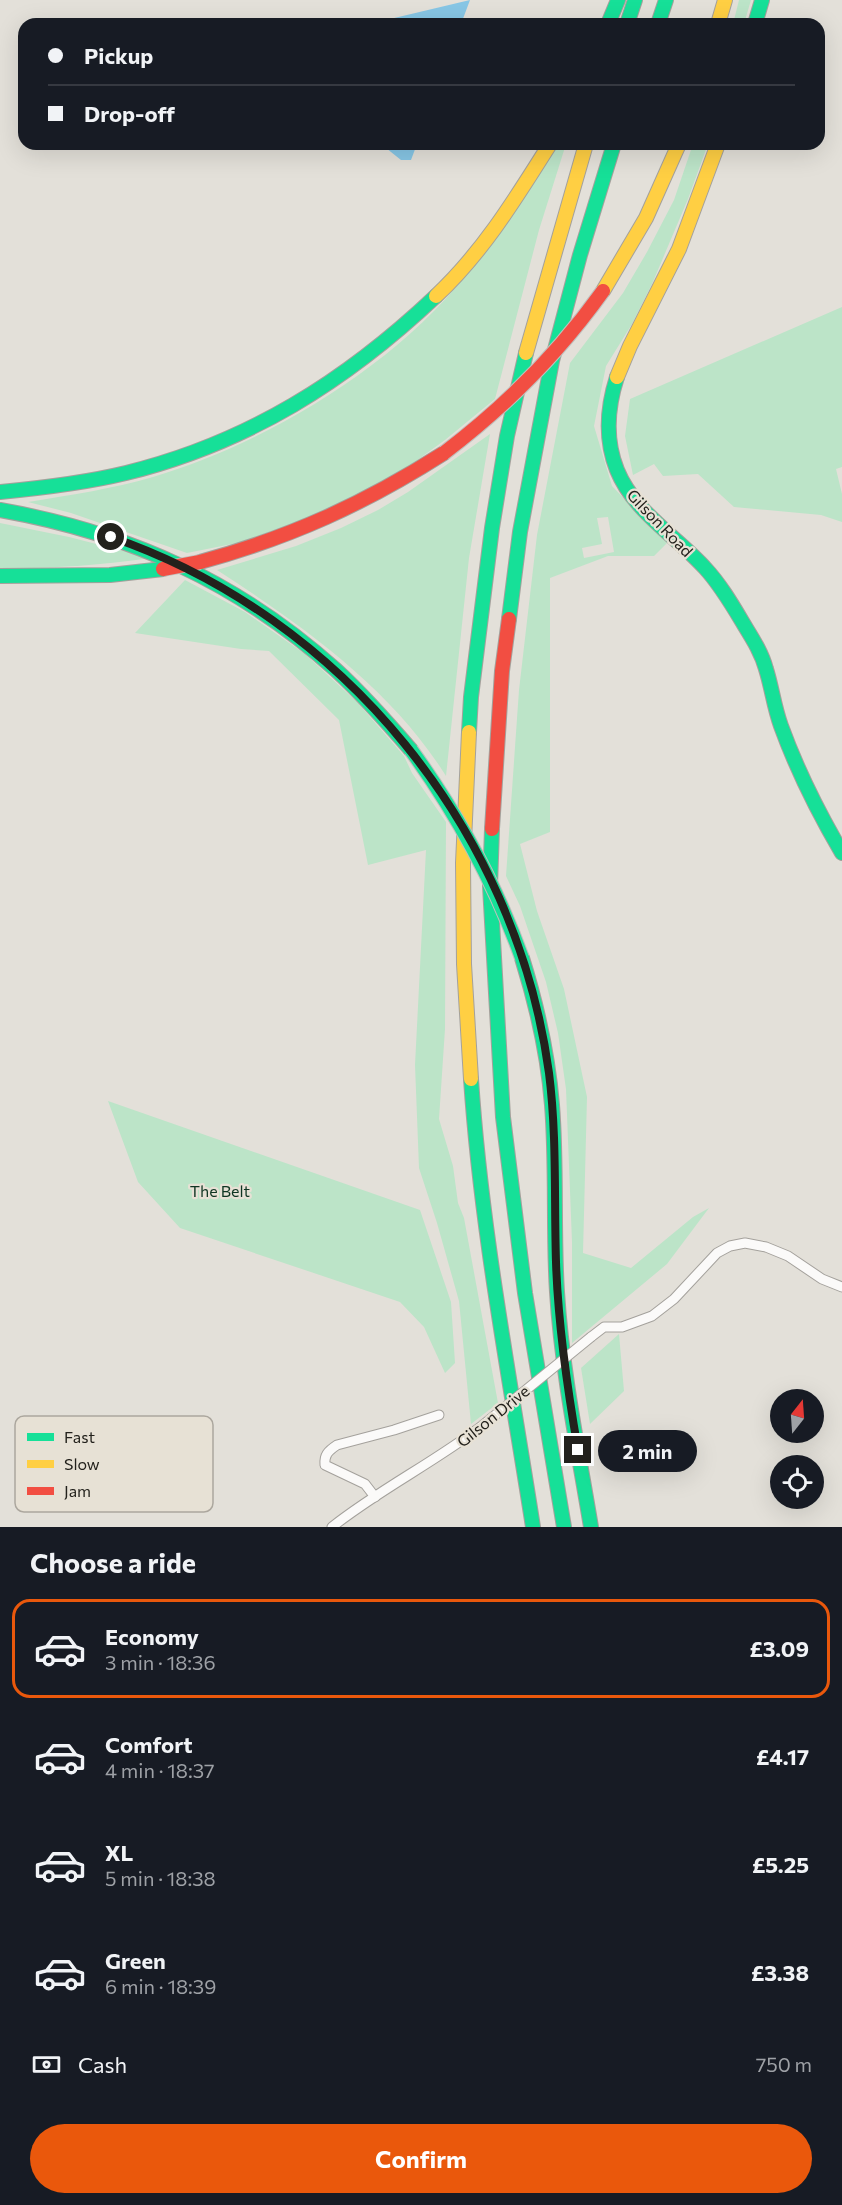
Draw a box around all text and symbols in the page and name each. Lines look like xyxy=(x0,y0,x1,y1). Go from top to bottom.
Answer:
text: Pickup xyxy=(84,42,153,69)
text: Drop-off xyxy=(84,100,175,127)
street label: Gilson Road xyxy=(624,485,697,560)
route start xyxy=(97,523,124,550)
park label: The Belt xyxy=(190,1181,251,1200)
street label: Gilson Drive xyxy=(453,1381,533,1451)
north arrow xyxy=(770,1389,824,1443)
map controls xyxy=(770,1389,824,1509)
legend xyxy=(15,1416,213,1512)
text: Fast xyxy=(64,1427,95,1446)
callout: 2 min xyxy=(599,1429,698,1471)
route end xyxy=(564,1436,591,1463)
text: 2 min xyxy=(623,1439,672,1463)
text: Slow xyxy=(64,1454,100,1473)
button: locate xyxy=(770,1455,824,1509)
text: Jam xyxy=(64,1481,91,1500)
text: Choose a ride xyxy=(30,1546,196,1579)
icon: car xyxy=(33,1622,87,1676)
text: Economy xyxy=(105,1623,199,1650)
text: £3.09 xyxy=(749,1635,809,1662)
text: 3 min · 18:36 xyxy=(105,1650,216,1674)
icon: car xyxy=(33,1730,87,1784)
text: Comfort xyxy=(105,1731,193,1758)
text: £4.17 xyxy=(756,1743,809,1770)
text: 4 min · 18:37 xyxy=(105,1758,215,1782)
icon: car xyxy=(33,1838,87,1892)
text: XL xyxy=(105,1839,133,1866)
text: £5.25 xyxy=(752,1851,809,1878)
text: 5 min · 18:38 xyxy=(105,1866,216,1890)
icon: car xyxy=(33,1946,87,2000)
text: Green xyxy=(105,1947,166,1974)
text: £3.38 xyxy=(751,1959,809,1986)
text: 6 min · 18:39 xyxy=(105,1974,216,1998)
icon: cash xyxy=(30,2048,63,2081)
text: Cash xyxy=(78,2051,127,2078)
text: 750 m xyxy=(756,2052,812,2076)
button: Confirm xyxy=(30,2124,812,2193)

